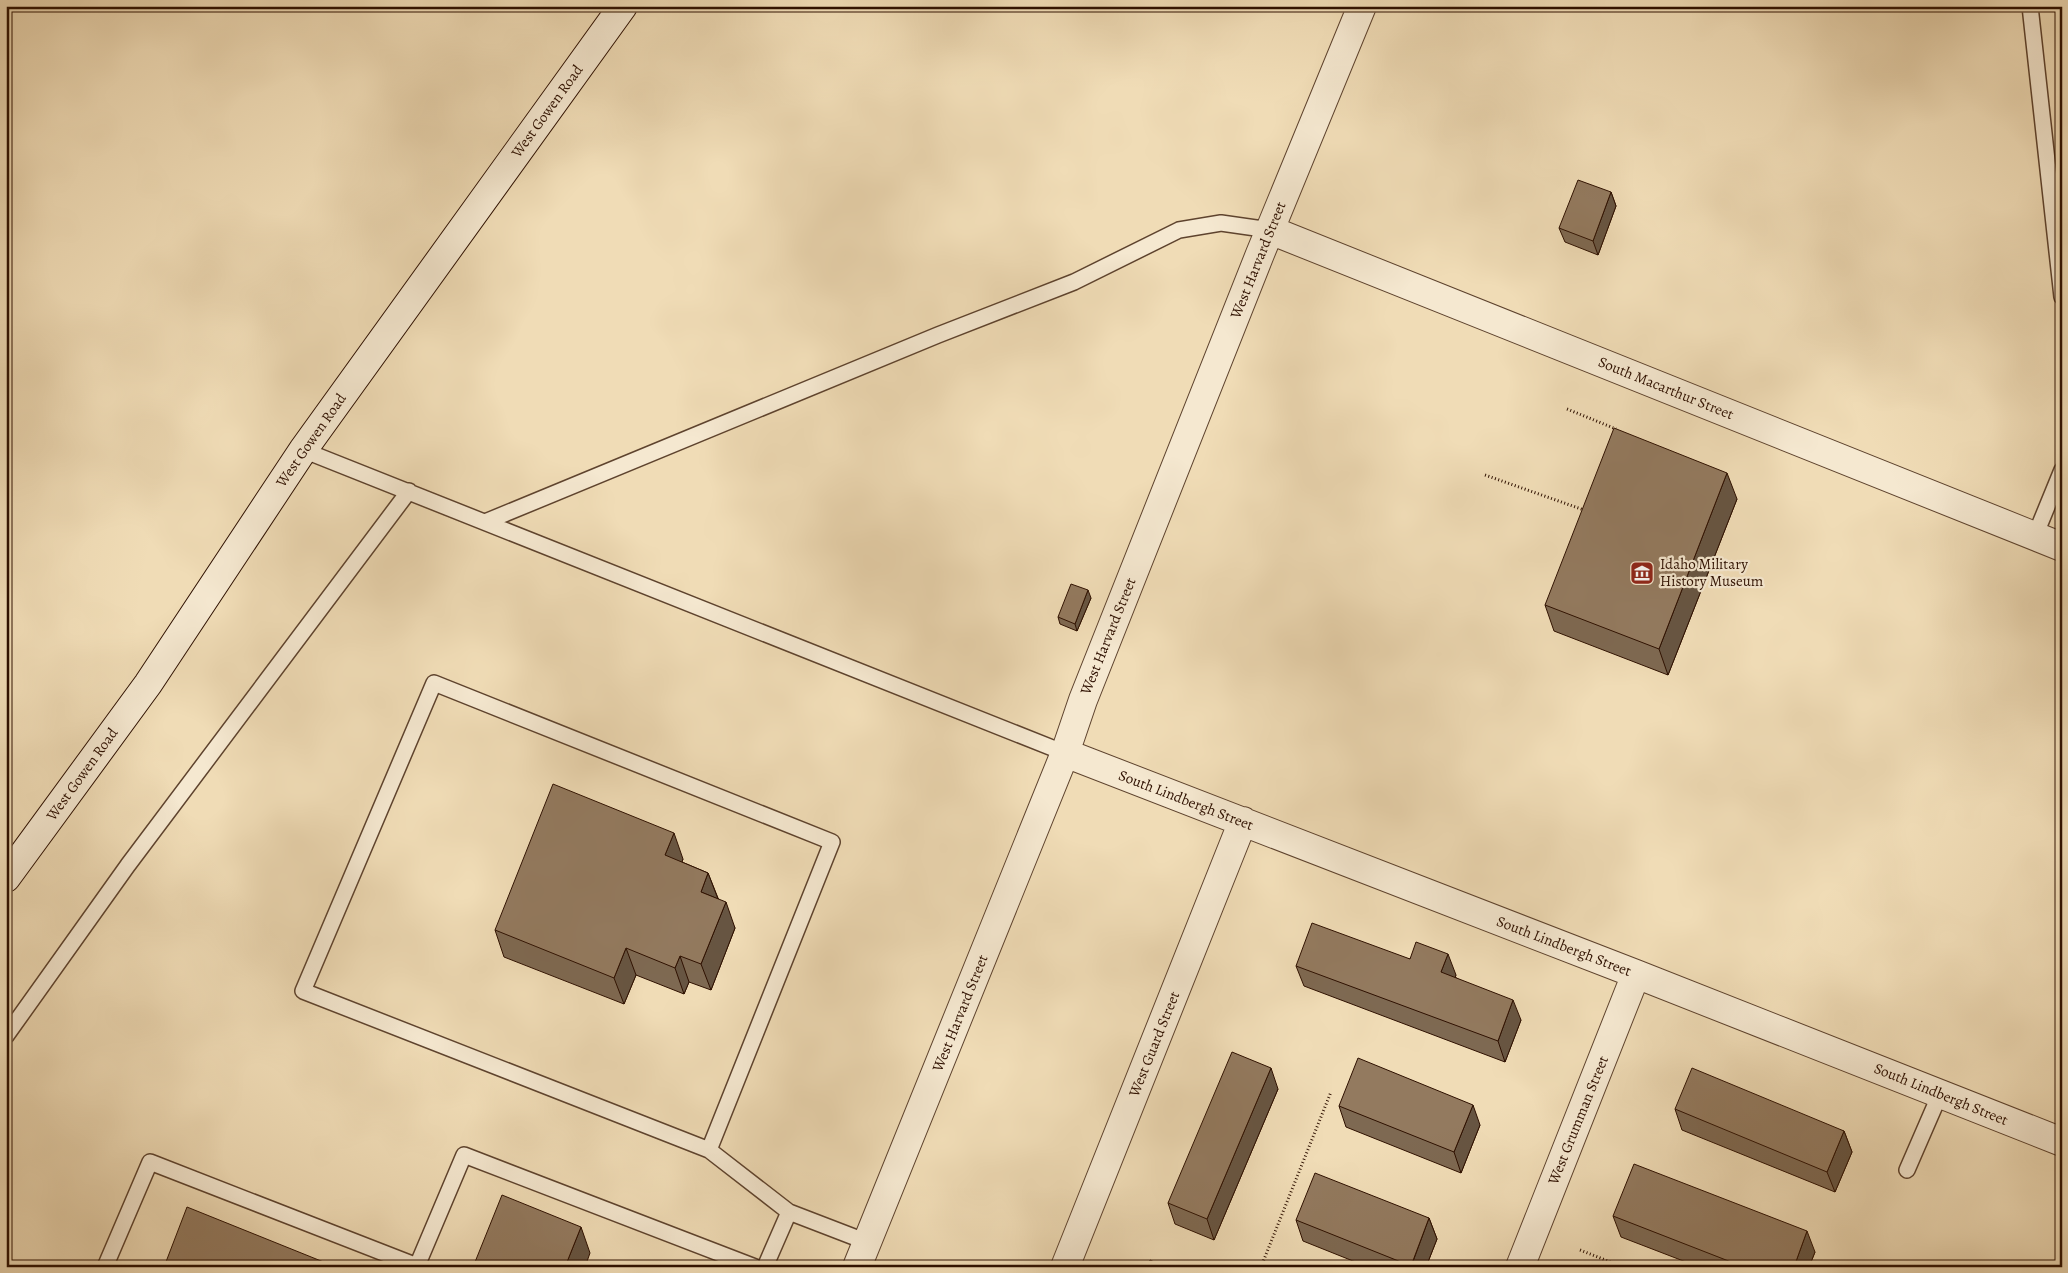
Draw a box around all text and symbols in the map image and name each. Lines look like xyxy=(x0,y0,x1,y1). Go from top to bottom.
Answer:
street label: West Gowen Road xyxy=(506,60,588,162)
street label: West Harvard Street xyxy=(1225,199,1291,322)
street label: South Macarthur Street xyxy=(1595,352,1737,424)
street label: West Gowen Road xyxy=(271,388,351,492)
place label: Idaho Military History Museum xyxy=(1660,554,1764,591)
museum icon: Idaho Military History Museum xyxy=(1629,560,1655,586)
street label: West Harvard Street xyxy=(1075,575,1141,698)
street label: West Gowen Road xyxy=(41,723,123,825)
street label: South Lindbergh Street xyxy=(1116,765,1256,835)
street label: South Lindbergh Street xyxy=(1494,911,1634,981)
street label: West Harvard Street xyxy=(927,952,993,1075)
street label: West Guard Street xyxy=(1123,988,1184,1101)
street label: West Grumman Street xyxy=(1543,1053,1613,1188)
street label: South Lindbergh Street xyxy=(1871,1058,2011,1130)

